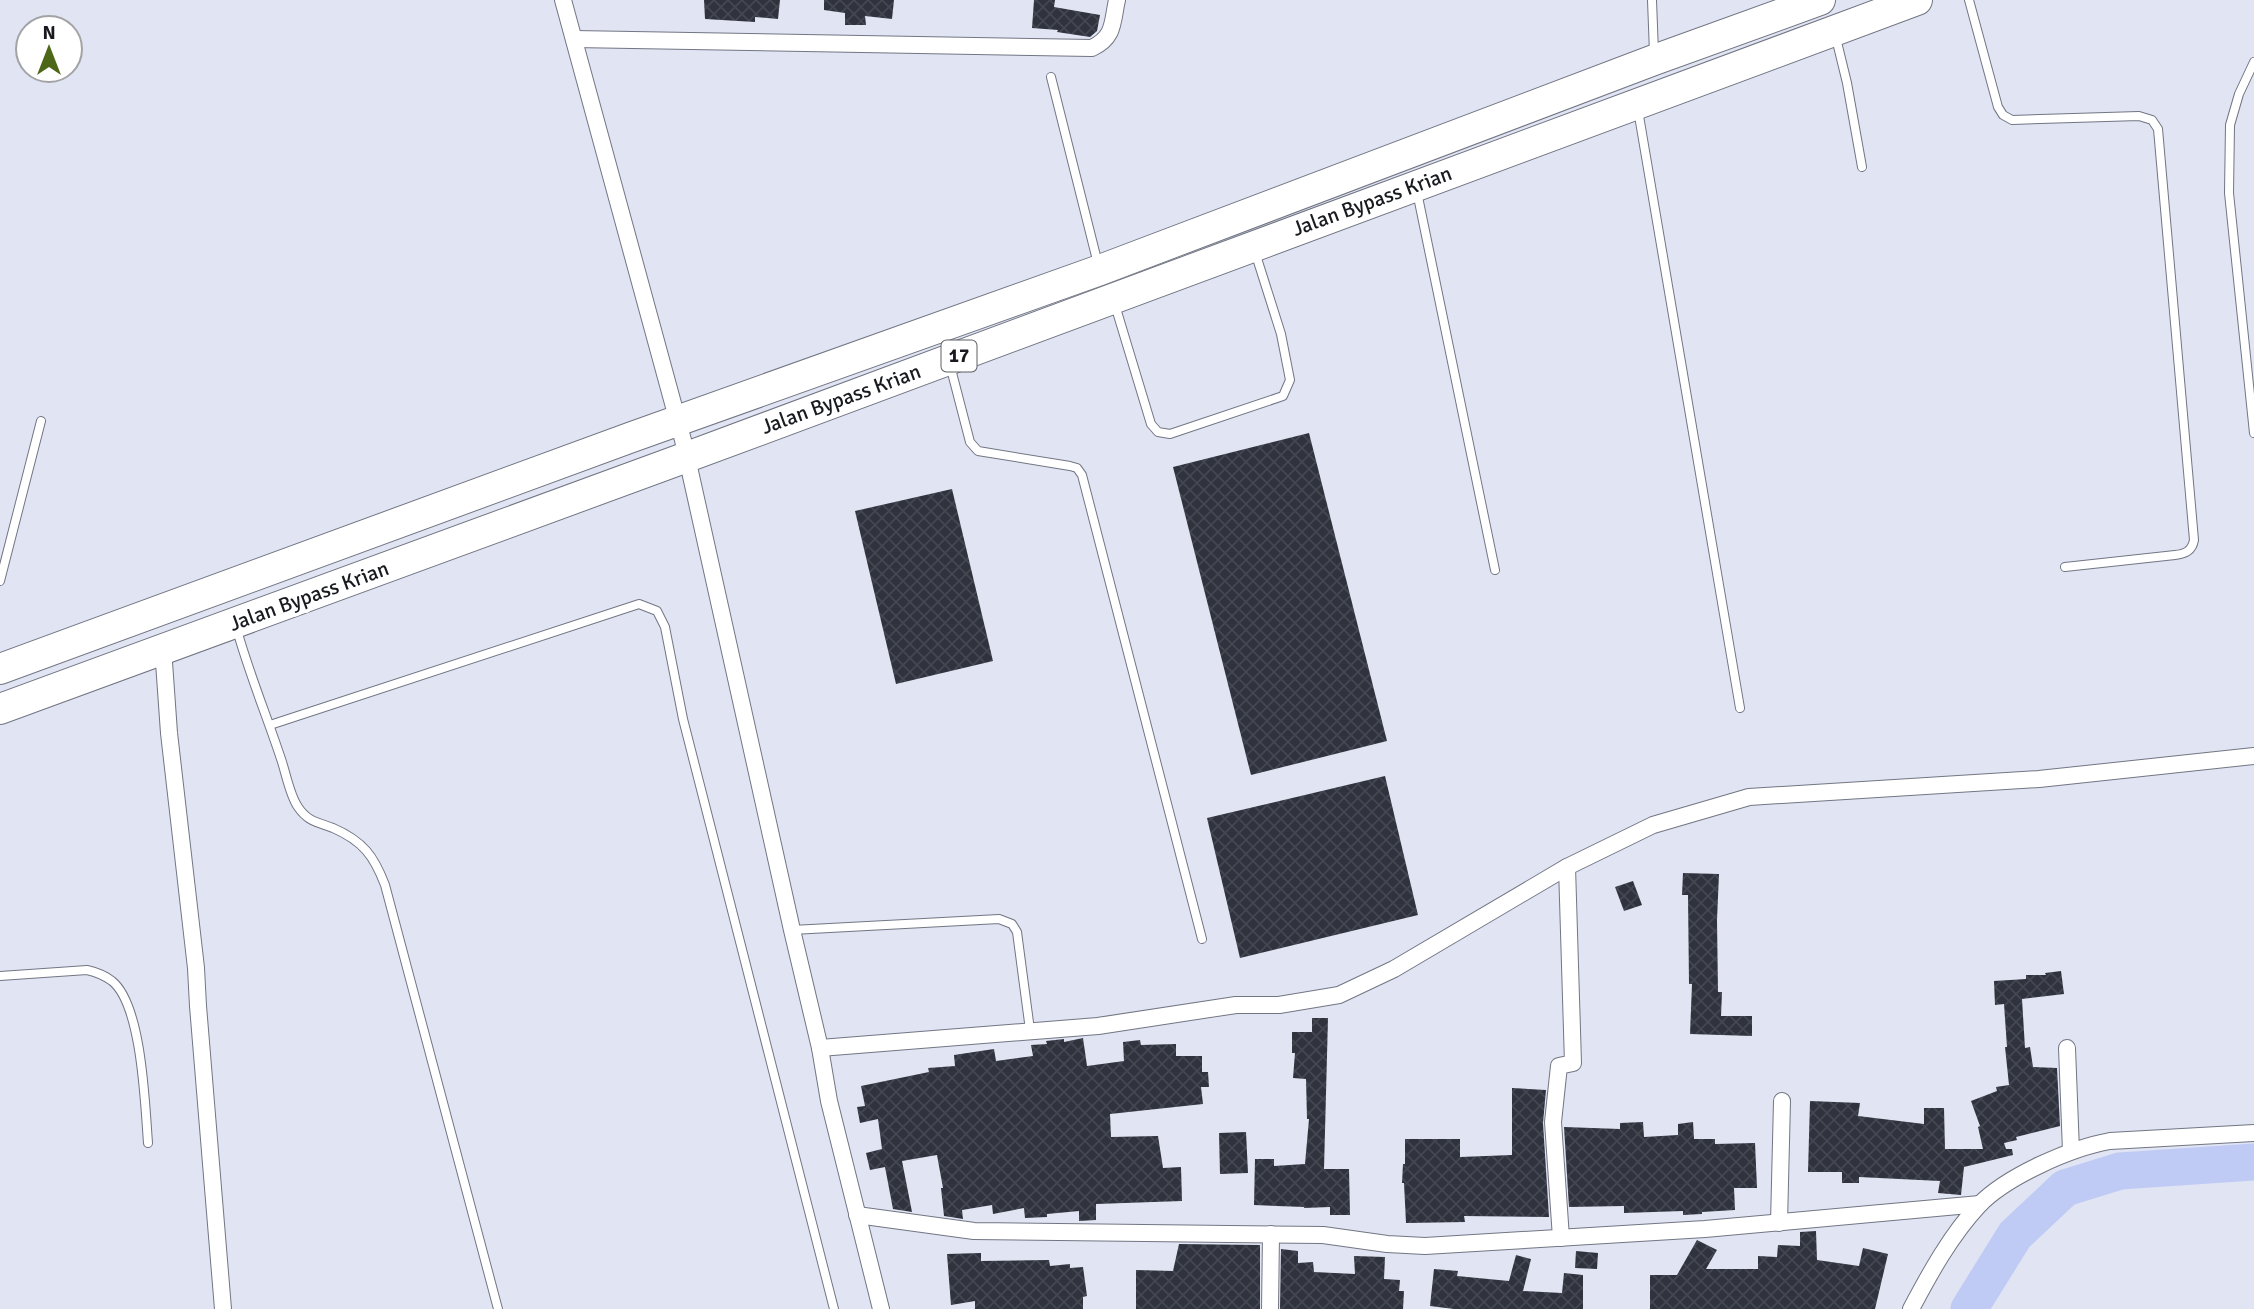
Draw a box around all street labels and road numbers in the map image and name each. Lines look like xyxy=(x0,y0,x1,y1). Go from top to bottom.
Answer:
street label: Jalan Bypass Krian xyxy=(1289,160,1455,242)
road number: 17 xyxy=(942,340,976,372)
street label: Jalan Bypass Krian xyxy=(758,358,924,440)
street label: Jalan Bypass Krian xyxy=(226,555,392,637)

